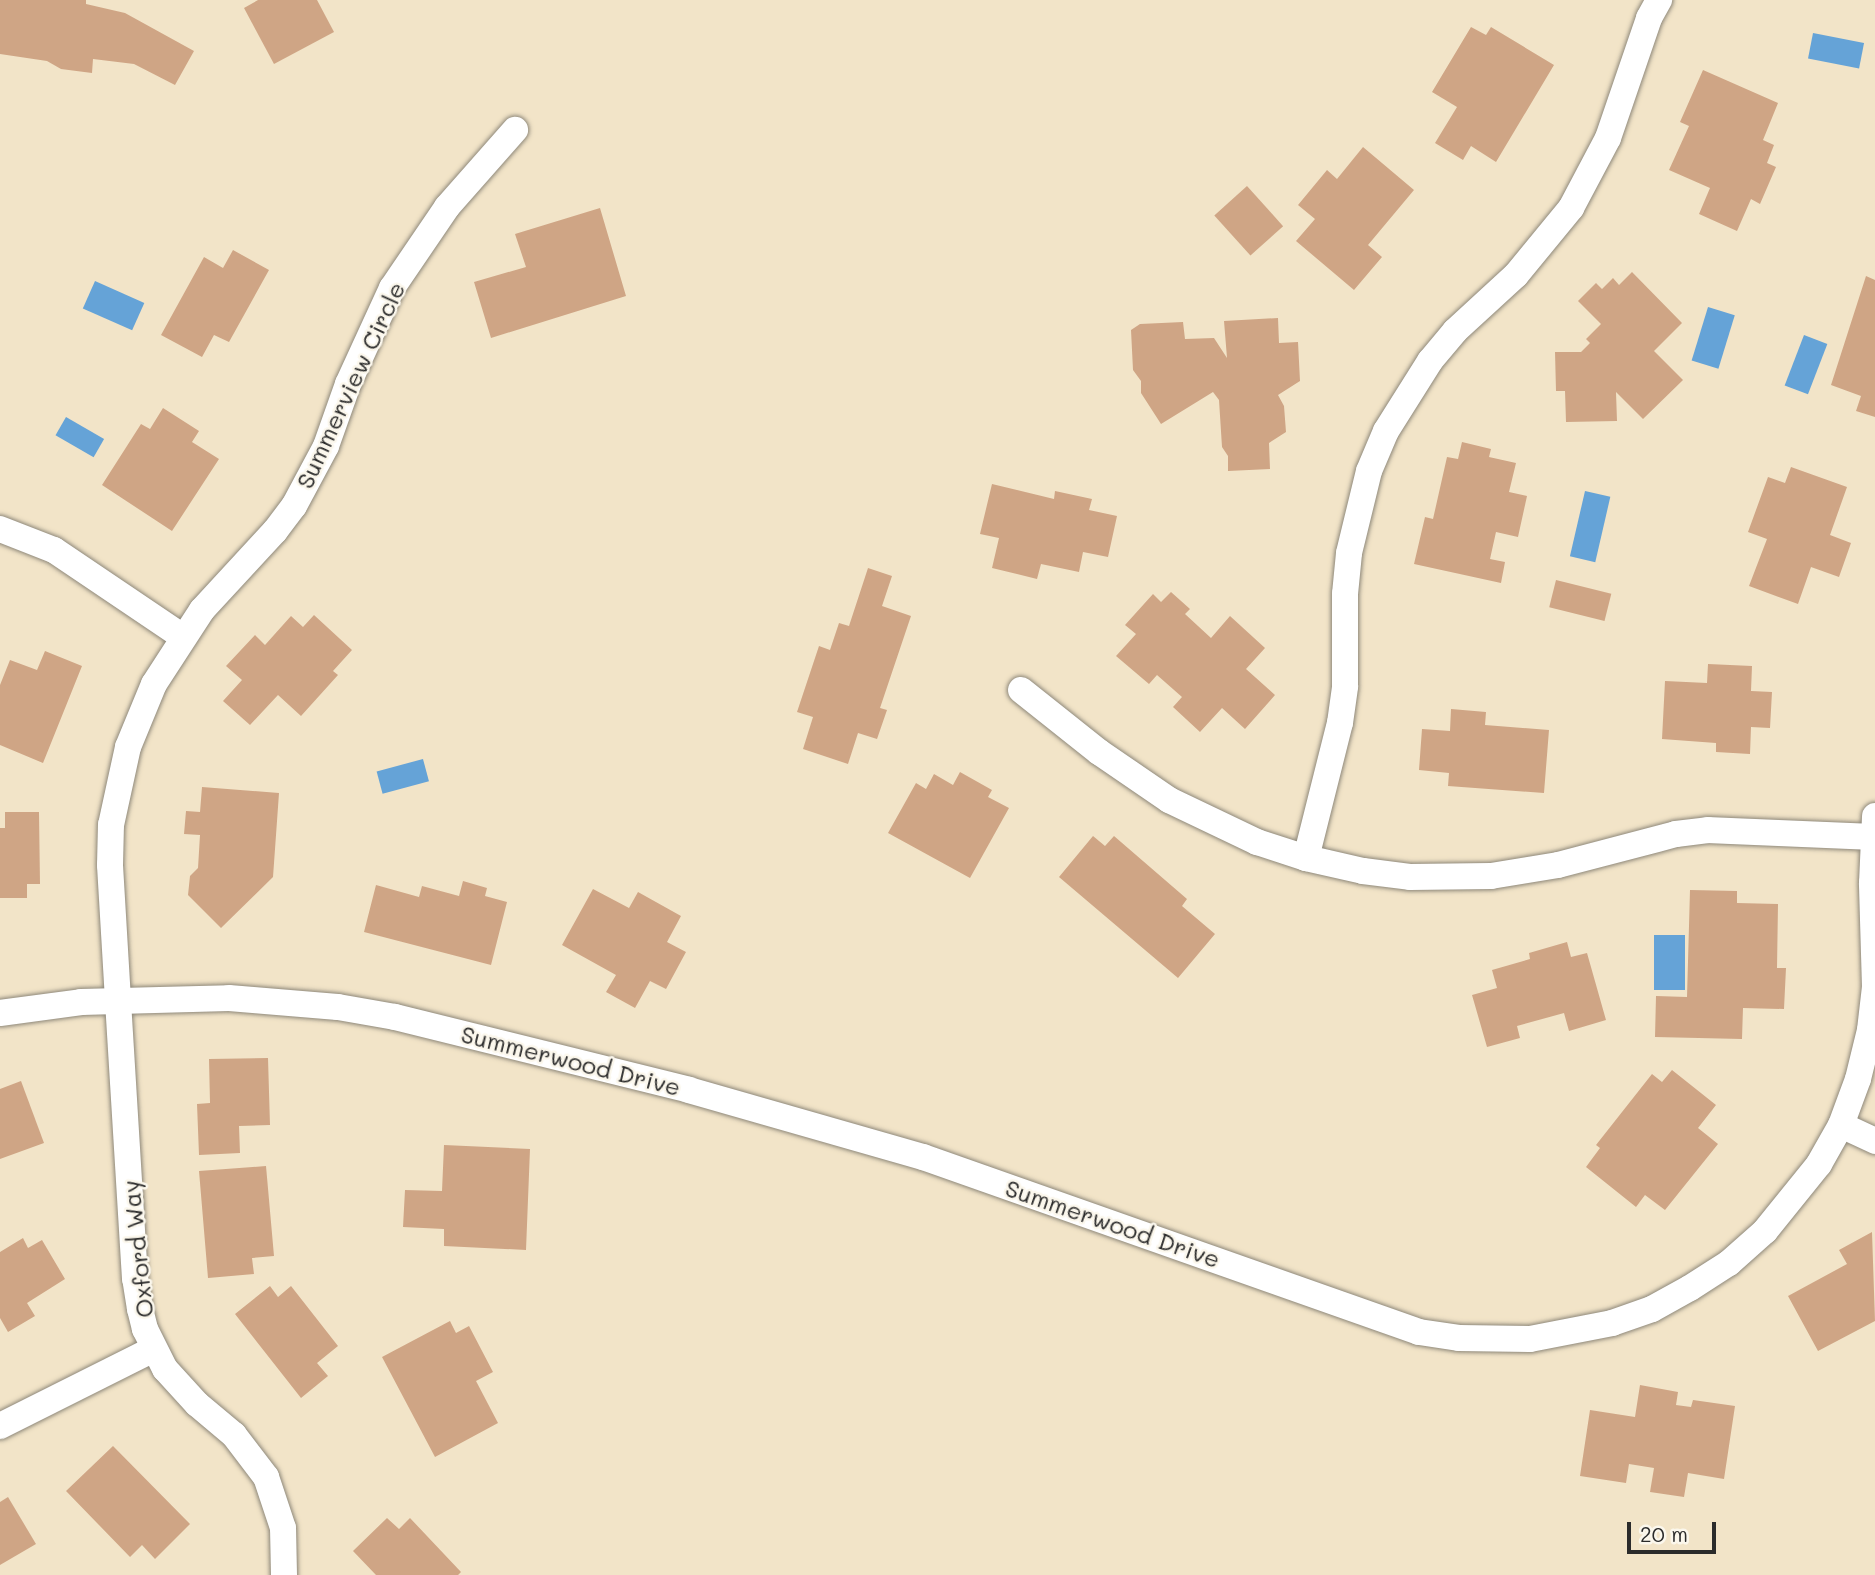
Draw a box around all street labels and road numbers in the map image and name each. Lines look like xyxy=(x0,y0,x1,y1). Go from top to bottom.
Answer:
street label: Summerview Circle xyxy=(290,277,410,493)
street label: Summerwood Drive xyxy=(458,1019,684,1101)
street label: Summerwood Drive xyxy=(1002,1173,1224,1273)
street label: Oxford Way xyxy=(115,1179,159,1319)

